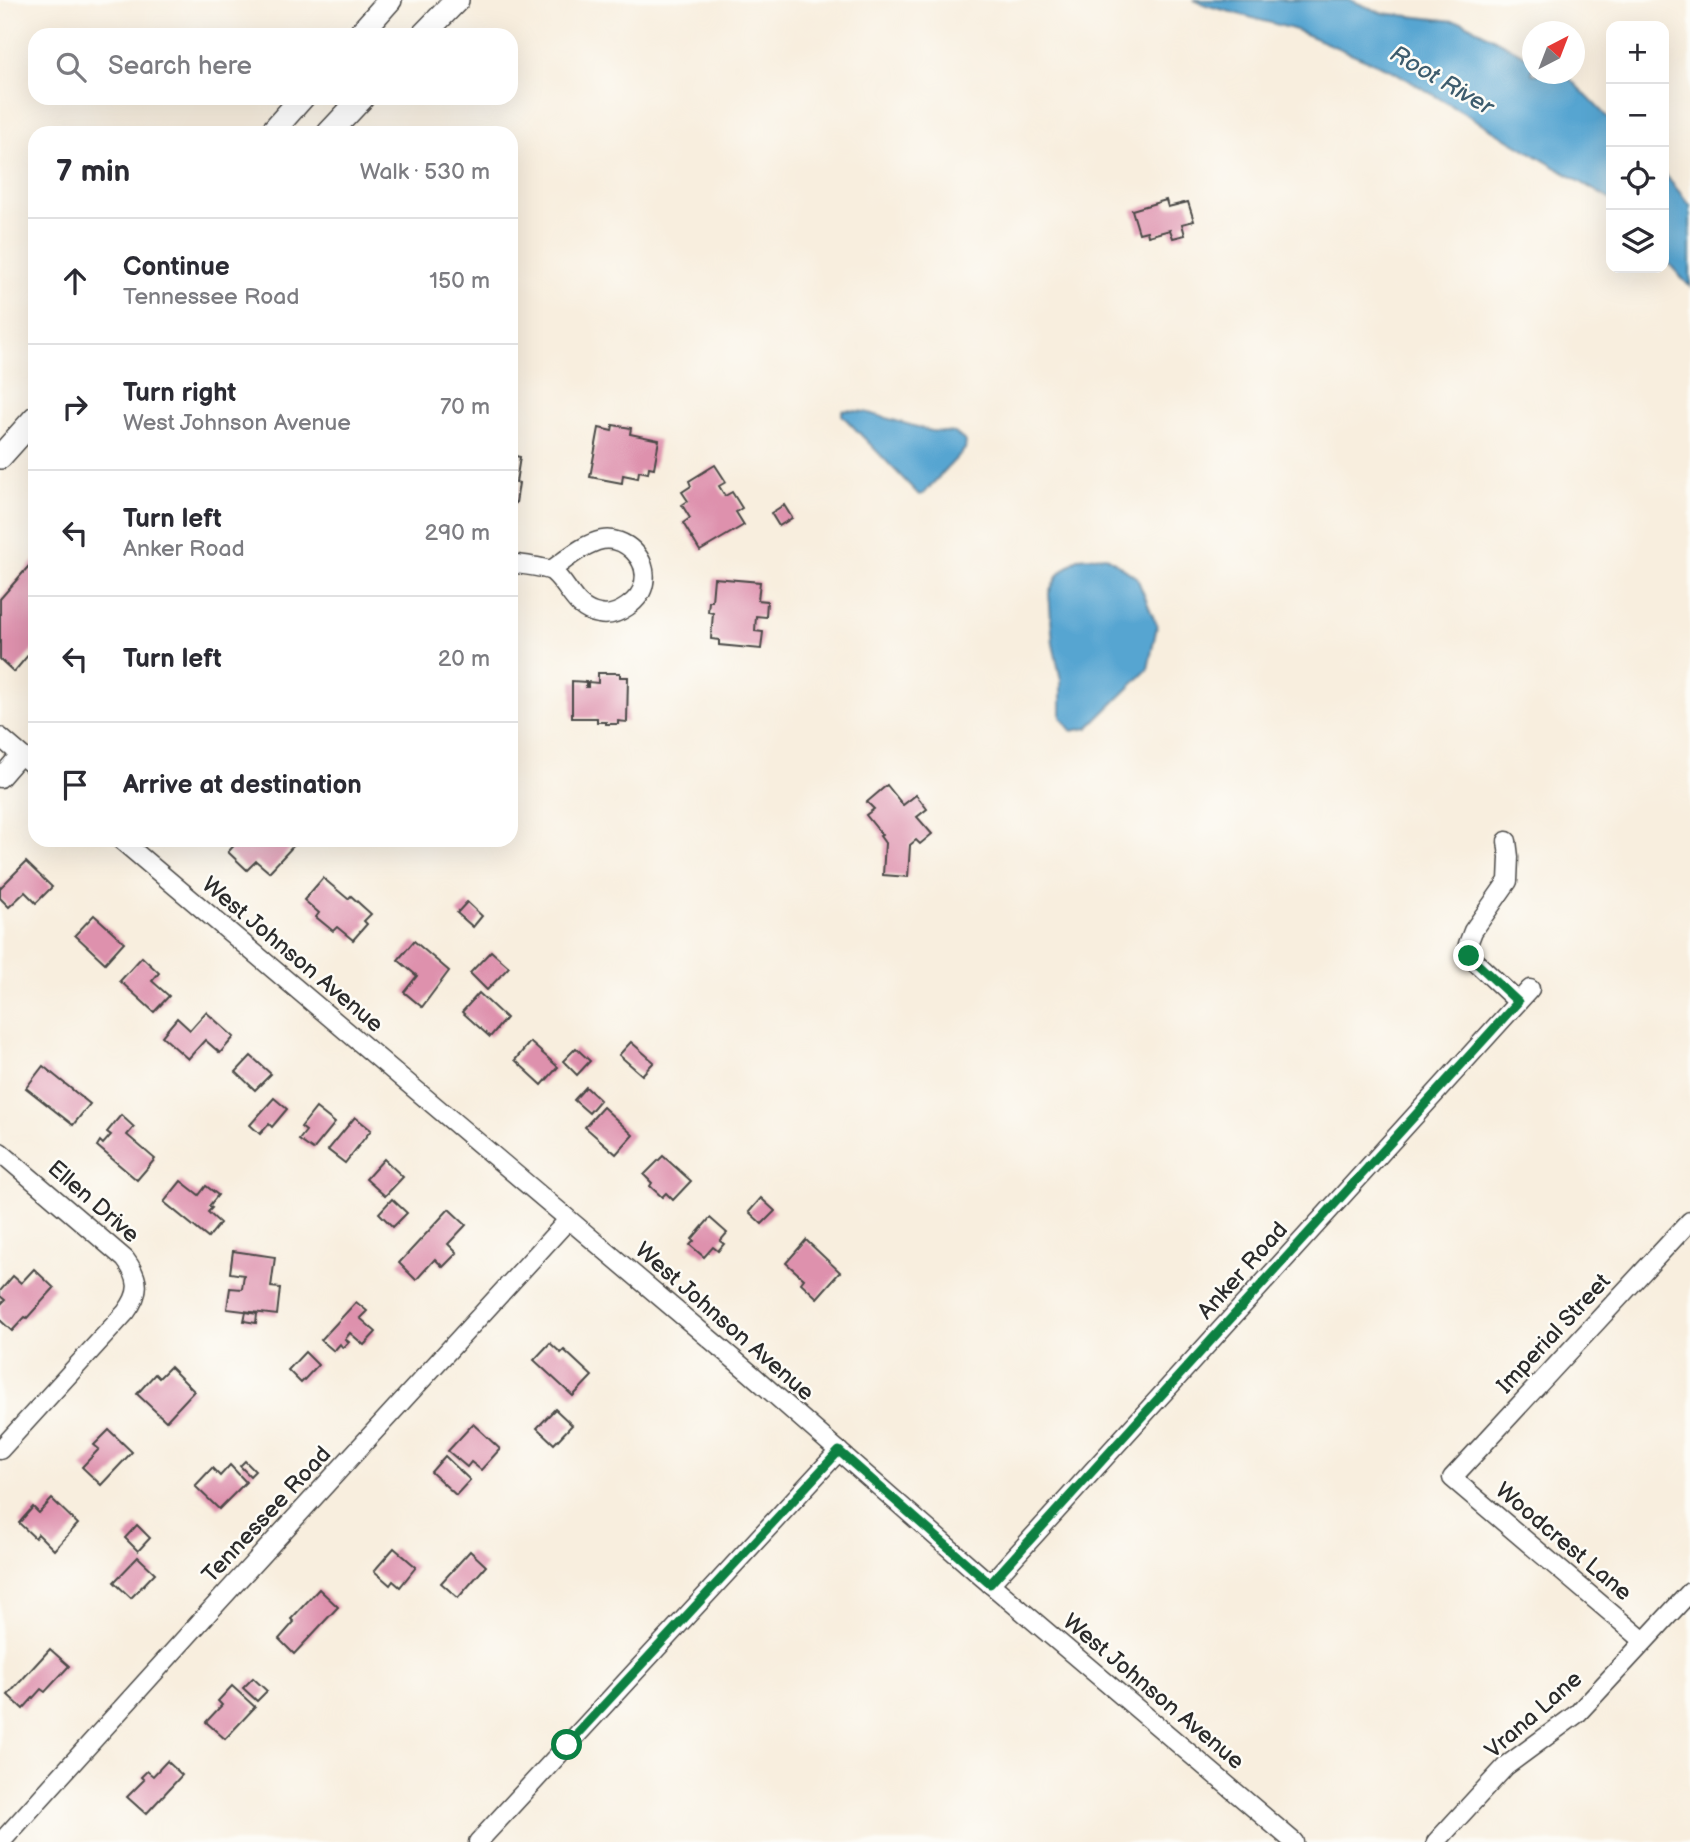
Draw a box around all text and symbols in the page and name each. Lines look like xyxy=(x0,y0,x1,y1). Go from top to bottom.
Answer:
north arrow xyxy=(1522,21,1585,84)
map controls xyxy=(1606,21,1669,273)
button: + xyxy=(1606,21,1669,84)
search box xyxy=(28,28,518,105)
water label: Root River xyxy=(1385,39,1500,123)
icon: search xyxy=(52,48,90,86)
text: Search here xyxy=(108,51,252,82)
button: − xyxy=(1606,84,1669,147)
button: locate xyxy=(1606,147,1669,210)
text: 7 min xyxy=(56,154,130,190)
text: Walk · 530 m xyxy=(360,158,490,186)
button: layers xyxy=(1606,210,1669,273)
text: Continue xyxy=(123,252,230,283)
icon: ahead xyxy=(56,262,94,300)
text: 150 m xyxy=(429,267,490,295)
text: Tennessee Road xyxy=(123,283,300,311)
text: Turn right xyxy=(123,378,236,409)
icon: right xyxy=(56,388,94,426)
text: 70 m xyxy=(440,393,490,421)
text: West Johnson Avenue xyxy=(123,409,351,437)
text: Turn left xyxy=(123,504,222,535)
icon: left xyxy=(56,514,94,552)
text: 290 m xyxy=(424,519,490,547)
text: Anker Road xyxy=(123,535,245,563)
icon: left xyxy=(56,640,94,678)
text: Turn left xyxy=(123,644,222,675)
text: 20 m xyxy=(438,645,490,673)
icon: arrive xyxy=(56,766,94,804)
text: Arrive at destination xyxy=(123,770,362,801)
street label: West Johnson Avenue xyxy=(196,871,389,1039)
route end xyxy=(1453,940,1484,971)
street label: Ellen Drive xyxy=(42,1154,145,1249)
street label: Anker Road xyxy=(1192,1216,1294,1325)
street label: West Johnson Avenue xyxy=(629,1236,820,1407)
street label: Imperial Street xyxy=(1491,1268,1616,1399)
street label: Tennessee Road xyxy=(196,1441,337,1589)
street label: Woodcrest Lane xyxy=(1489,1477,1637,1607)
street label: West Johnson Avenue xyxy=(1057,1608,1250,1776)
street label: Vrana Lane xyxy=(1479,1665,1588,1765)
route start xyxy=(551,1729,582,1760)

